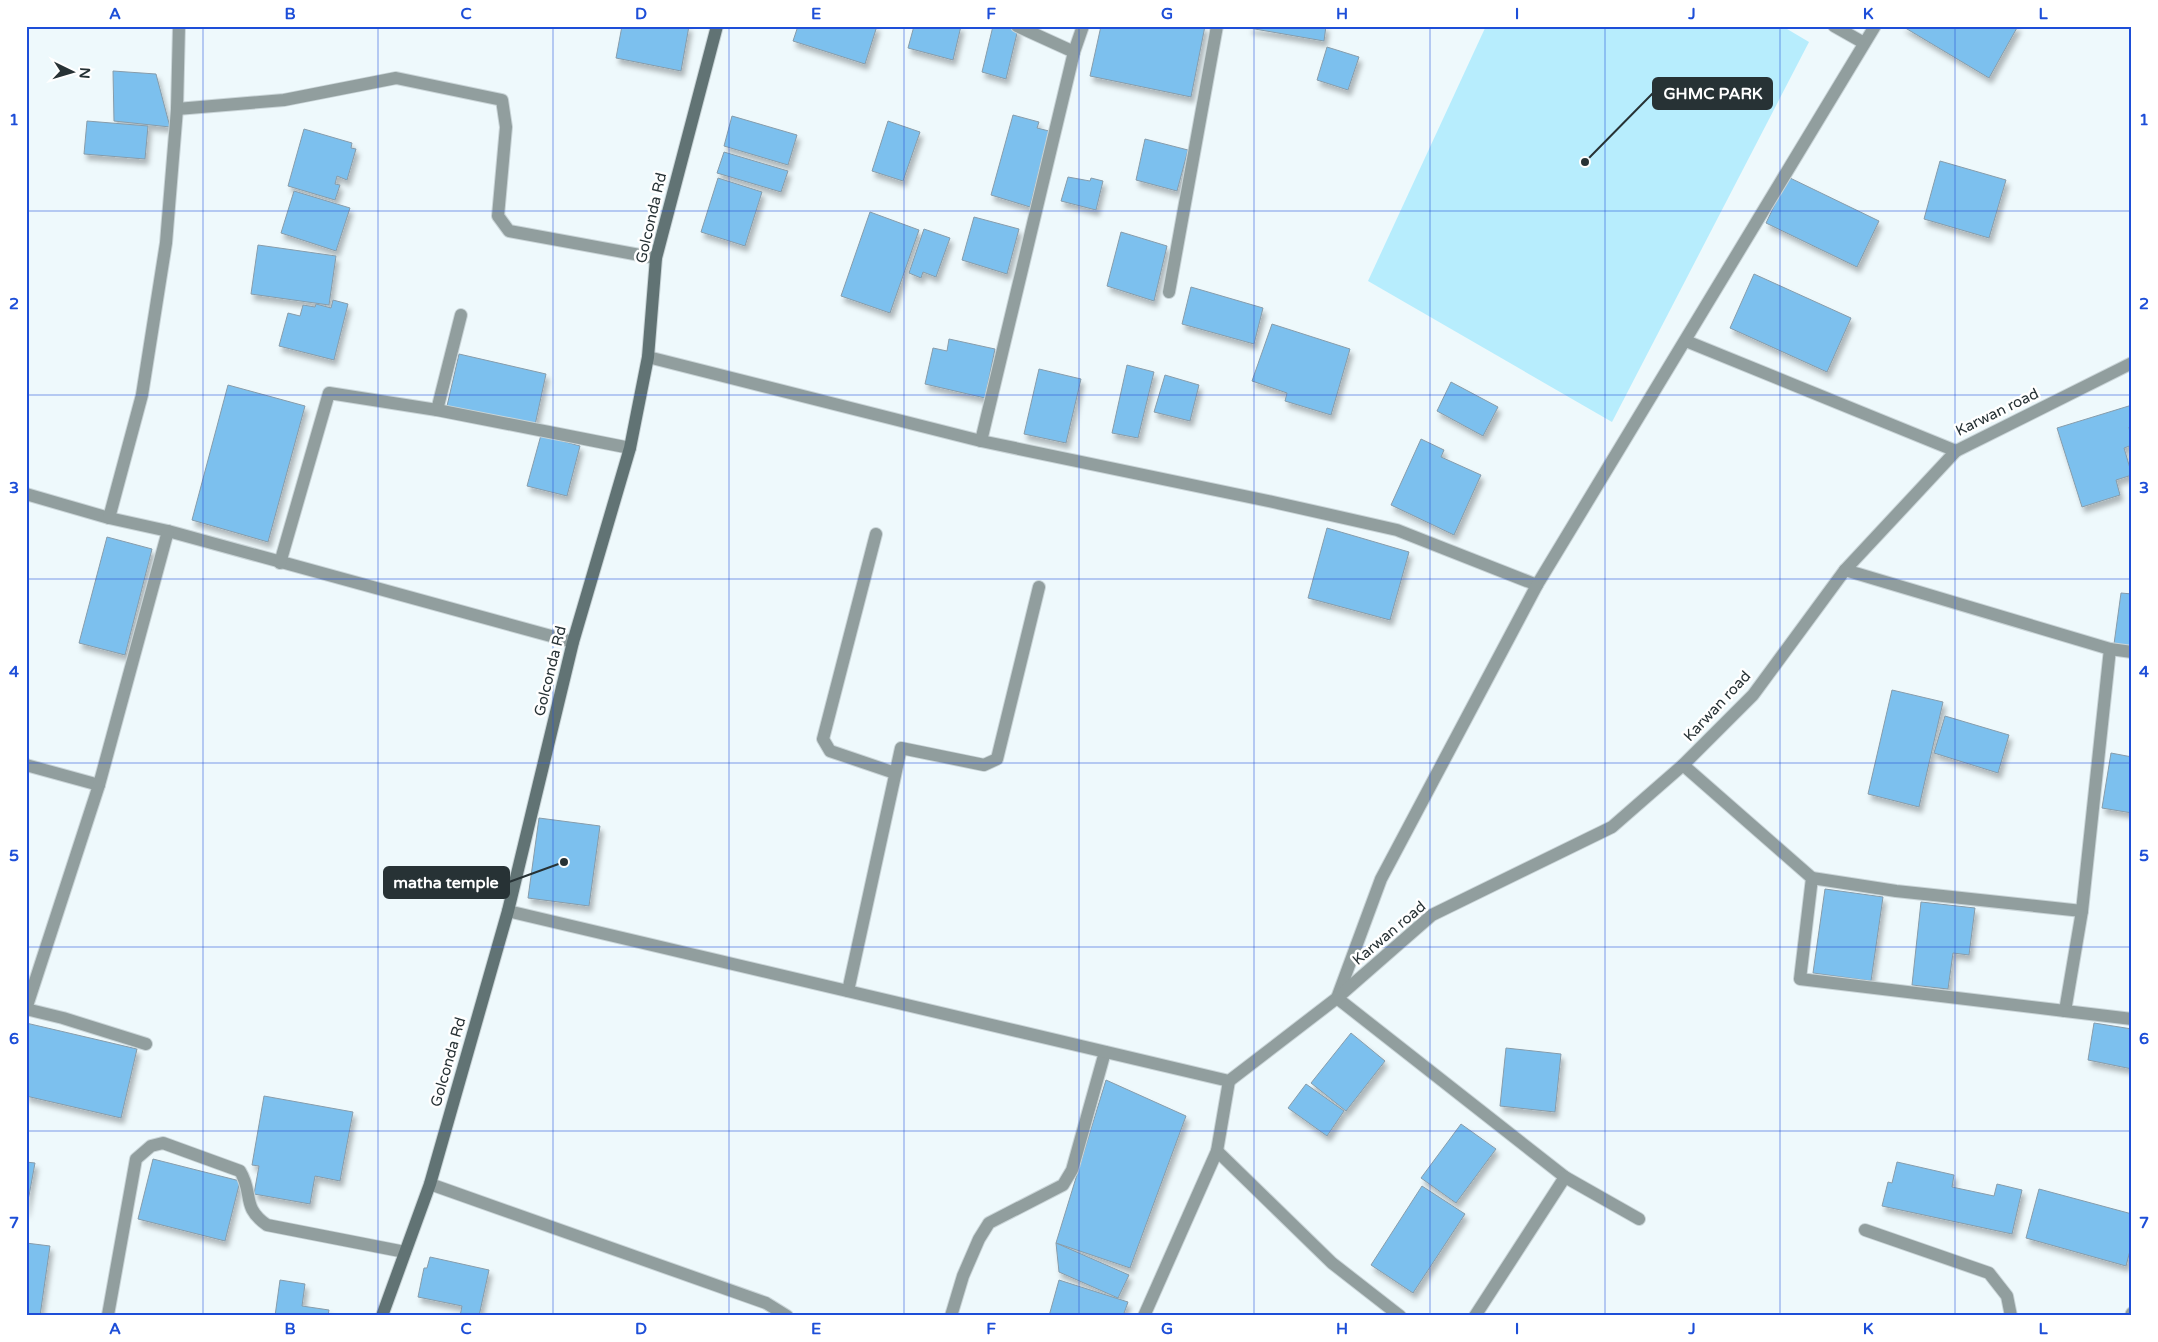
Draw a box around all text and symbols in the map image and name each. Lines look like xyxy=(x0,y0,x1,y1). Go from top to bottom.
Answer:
text: A xyxy=(109,4,121,24)
text: B xyxy=(284,4,296,24)
text: C xyxy=(460,4,472,24)
text: D xyxy=(635,4,647,24)
text: E xyxy=(811,4,821,24)
text: F xyxy=(986,4,996,24)
text: G xyxy=(1161,4,1173,24)
text: H xyxy=(1336,4,1348,24)
text: I xyxy=(1515,4,1519,24)
text: J xyxy=(1687,4,1696,24)
text: K xyxy=(1863,4,1874,24)
text: L xyxy=(2038,4,2048,24)
north arrow xyxy=(48,48,98,98)
text: N xyxy=(75,67,93,79)
callout: GHMC PARK xyxy=(1653,78,1772,109)
text: GHMC PARK xyxy=(1663,84,1763,104)
text: 1 xyxy=(9,110,19,130)
text: 1 xyxy=(2139,110,2149,130)
street label: Golconda Rd xyxy=(632,171,670,265)
text: 2 xyxy=(9,294,19,314)
text: 2 xyxy=(2139,294,2149,314)
street label: Karwan road xyxy=(1953,384,2041,440)
text: 3 xyxy=(9,478,19,498)
text: 3 xyxy=(2139,478,2149,498)
street label: Golconda Rd xyxy=(530,624,570,718)
text: 4 xyxy=(9,662,19,682)
text: 4 xyxy=(2139,662,2149,682)
street label: Karwan road xyxy=(1680,667,1754,745)
text: 5 xyxy=(9,846,19,866)
text: 5 xyxy=(2139,846,2149,866)
callout: matha temple xyxy=(384,867,509,898)
text: matha temple xyxy=(393,873,499,893)
street label: Karwan road xyxy=(1349,897,1429,969)
street label: Golconda Rd xyxy=(427,1015,469,1109)
text: 6 xyxy=(9,1029,19,1049)
text: 6 xyxy=(2139,1029,2149,1049)
text: 7 xyxy=(9,1213,19,1233)
text: 7 xyxy=(2139,1213,2149,1233)
text: A xyxy=(109,1319,121,1339)
text: B xyxy=(284,1319,296,1339)
text: C xyxy=(460,1319,472,1339)
text: D xyxy=(635,1319,647,1339)
text: E xyxy=(811,1319,821,1339)
text: F xyxy=(986,1319,996,1339)
text: G xyxy=(1161,1319,1173,1339)
text: H xyxy=(1336,1319,1348,1339)
text: I xyxy=(1515,1319,1519,1339)
text: J xyxy=(1687,1319,1696,1339)
text: K xyxy=(1863,1319,1874,1339)
text: L xyxy=(2038,1319,2048,1339)

